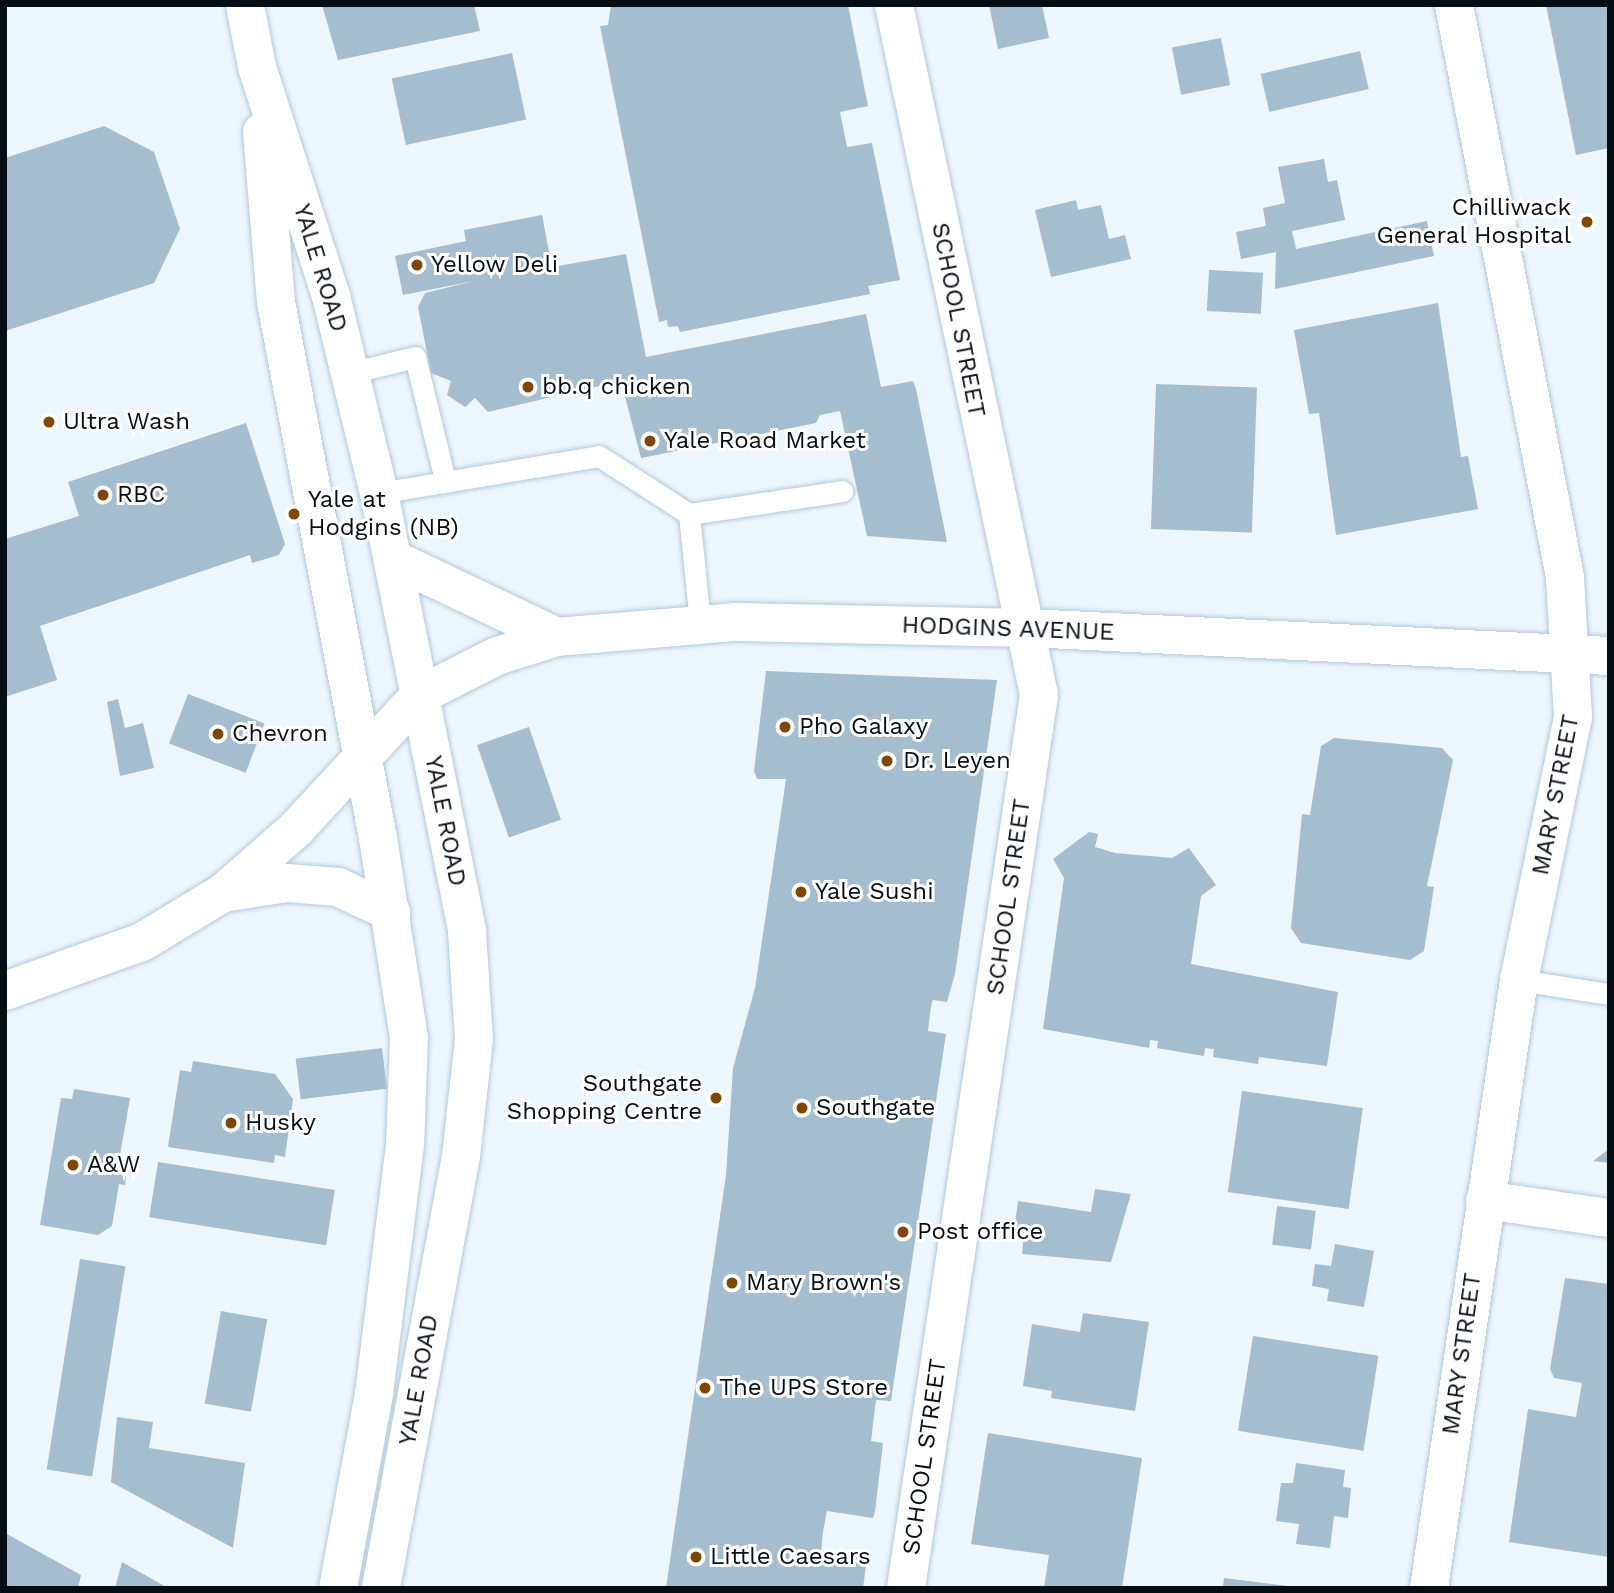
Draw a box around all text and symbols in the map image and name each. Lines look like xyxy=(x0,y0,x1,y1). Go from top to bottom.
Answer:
place label: Chilliwack General Hospital xyxy=(1376,194,1571,250)
street label: YALE ROAD xyxy=(287,201,353,335)
marker: Chilliwack General Hospital xyxy=(1577,212,1597,232)
street label: SCHOOL STREET xyxy=(925,220,991,420)
place label: Yellow Deli xyxy=(431,251,559,279)
marker: Yellow Deli xyxy=(409,257,425,273)
place label: bb.q chicken xyxy=(542,373,691,401)
marker: bb.q chicken xyxy=(520,379,536,395)
place label: Ultra Wash xyxy=(63,408,191,436)
marker: Ultra Wash xyxy=(41,414,57,430)
place label: Yale Road Market xyxy=(664,427,866,455)
marker: Yale Road Market xyxy=(642,433,658,449)
place label: RBC xyxy=(117,481,165,509)
place label: Yale at Hodgins (NB) xyxy=(308,486,459,542)
marker: RBC xyxy=(95,487,111,503)
marker: Yale at Hodgins (NB) xyxy=(286,506,302,522)
street label: HODGINS AVENUE xyxy=(901,611,1115,647)
street label: MARY STREET xyxy=(1526,712,1586,878)
place label: Pho Galaxy xyxy=(799,713,928,741)
marker: Pho Galaxy xyxy=(777,719,793,735)
place label: Chevron xyxy=(232,720,328,748)
marker: Chevron xyxy=(210,726,226,742)
place label: Dr. Leyen xyxy=(903,747,1011,775)
marker: Dr. Leyen xyxy=(877,751,897,771)
street label: YALE ROAD xyxy=(418,753,472,889)
street label: SCHOOL STREET xyxy=(981,797,1037,997)
place label: Yale Sushi xyxy=(815,878,934,906)
marker: Yale Sushi xyxy=(793,884,809,900)
place label: Southgate Shopping Centre xyxy=(507,1070,702,1126)
marker: Southgate Shopping Centre xyxy=(708,1090,724,1106)
place label: Southgate xyxy=(816,1094,935,1122)
marker: Southgate xyxy=(794,1100,810,1116)
place label: Husky xyxy=(245,1109,316,1137)
marker: Husky xyxy=(223,1115,239,1131)
place label: A&W xyxy=(87,1151,140,1179)
marker: A&W xyxy=(65,1157,81,1173)
place label: Post office xyxy=(917,1218,1043,1246)
marker: Post office xyxy=(895,1224,911,1240)
place label: Mary Brown's xyxy=(746,1269,902,1297)
street label: MARY STREET xyxy=(1436,1271,1488,1437)
marker: Mary Brown's xyxy=(724,1275,740,1291)
street label: YALE ROAD xyxy=(393,1312,445,1448)
street label: SCHOOL STREET xyxy=(897,1357,953,1557)
place label: The UPS Store xyxy=(719,1374,888,1402)
marker: The UPS Store xyxy=(697,1380,713,1396)
place label: Little Caesars xyxy=(710,1543,871,1571)
marker: Little Caesars xyxy=(688,1549,704,1565)

